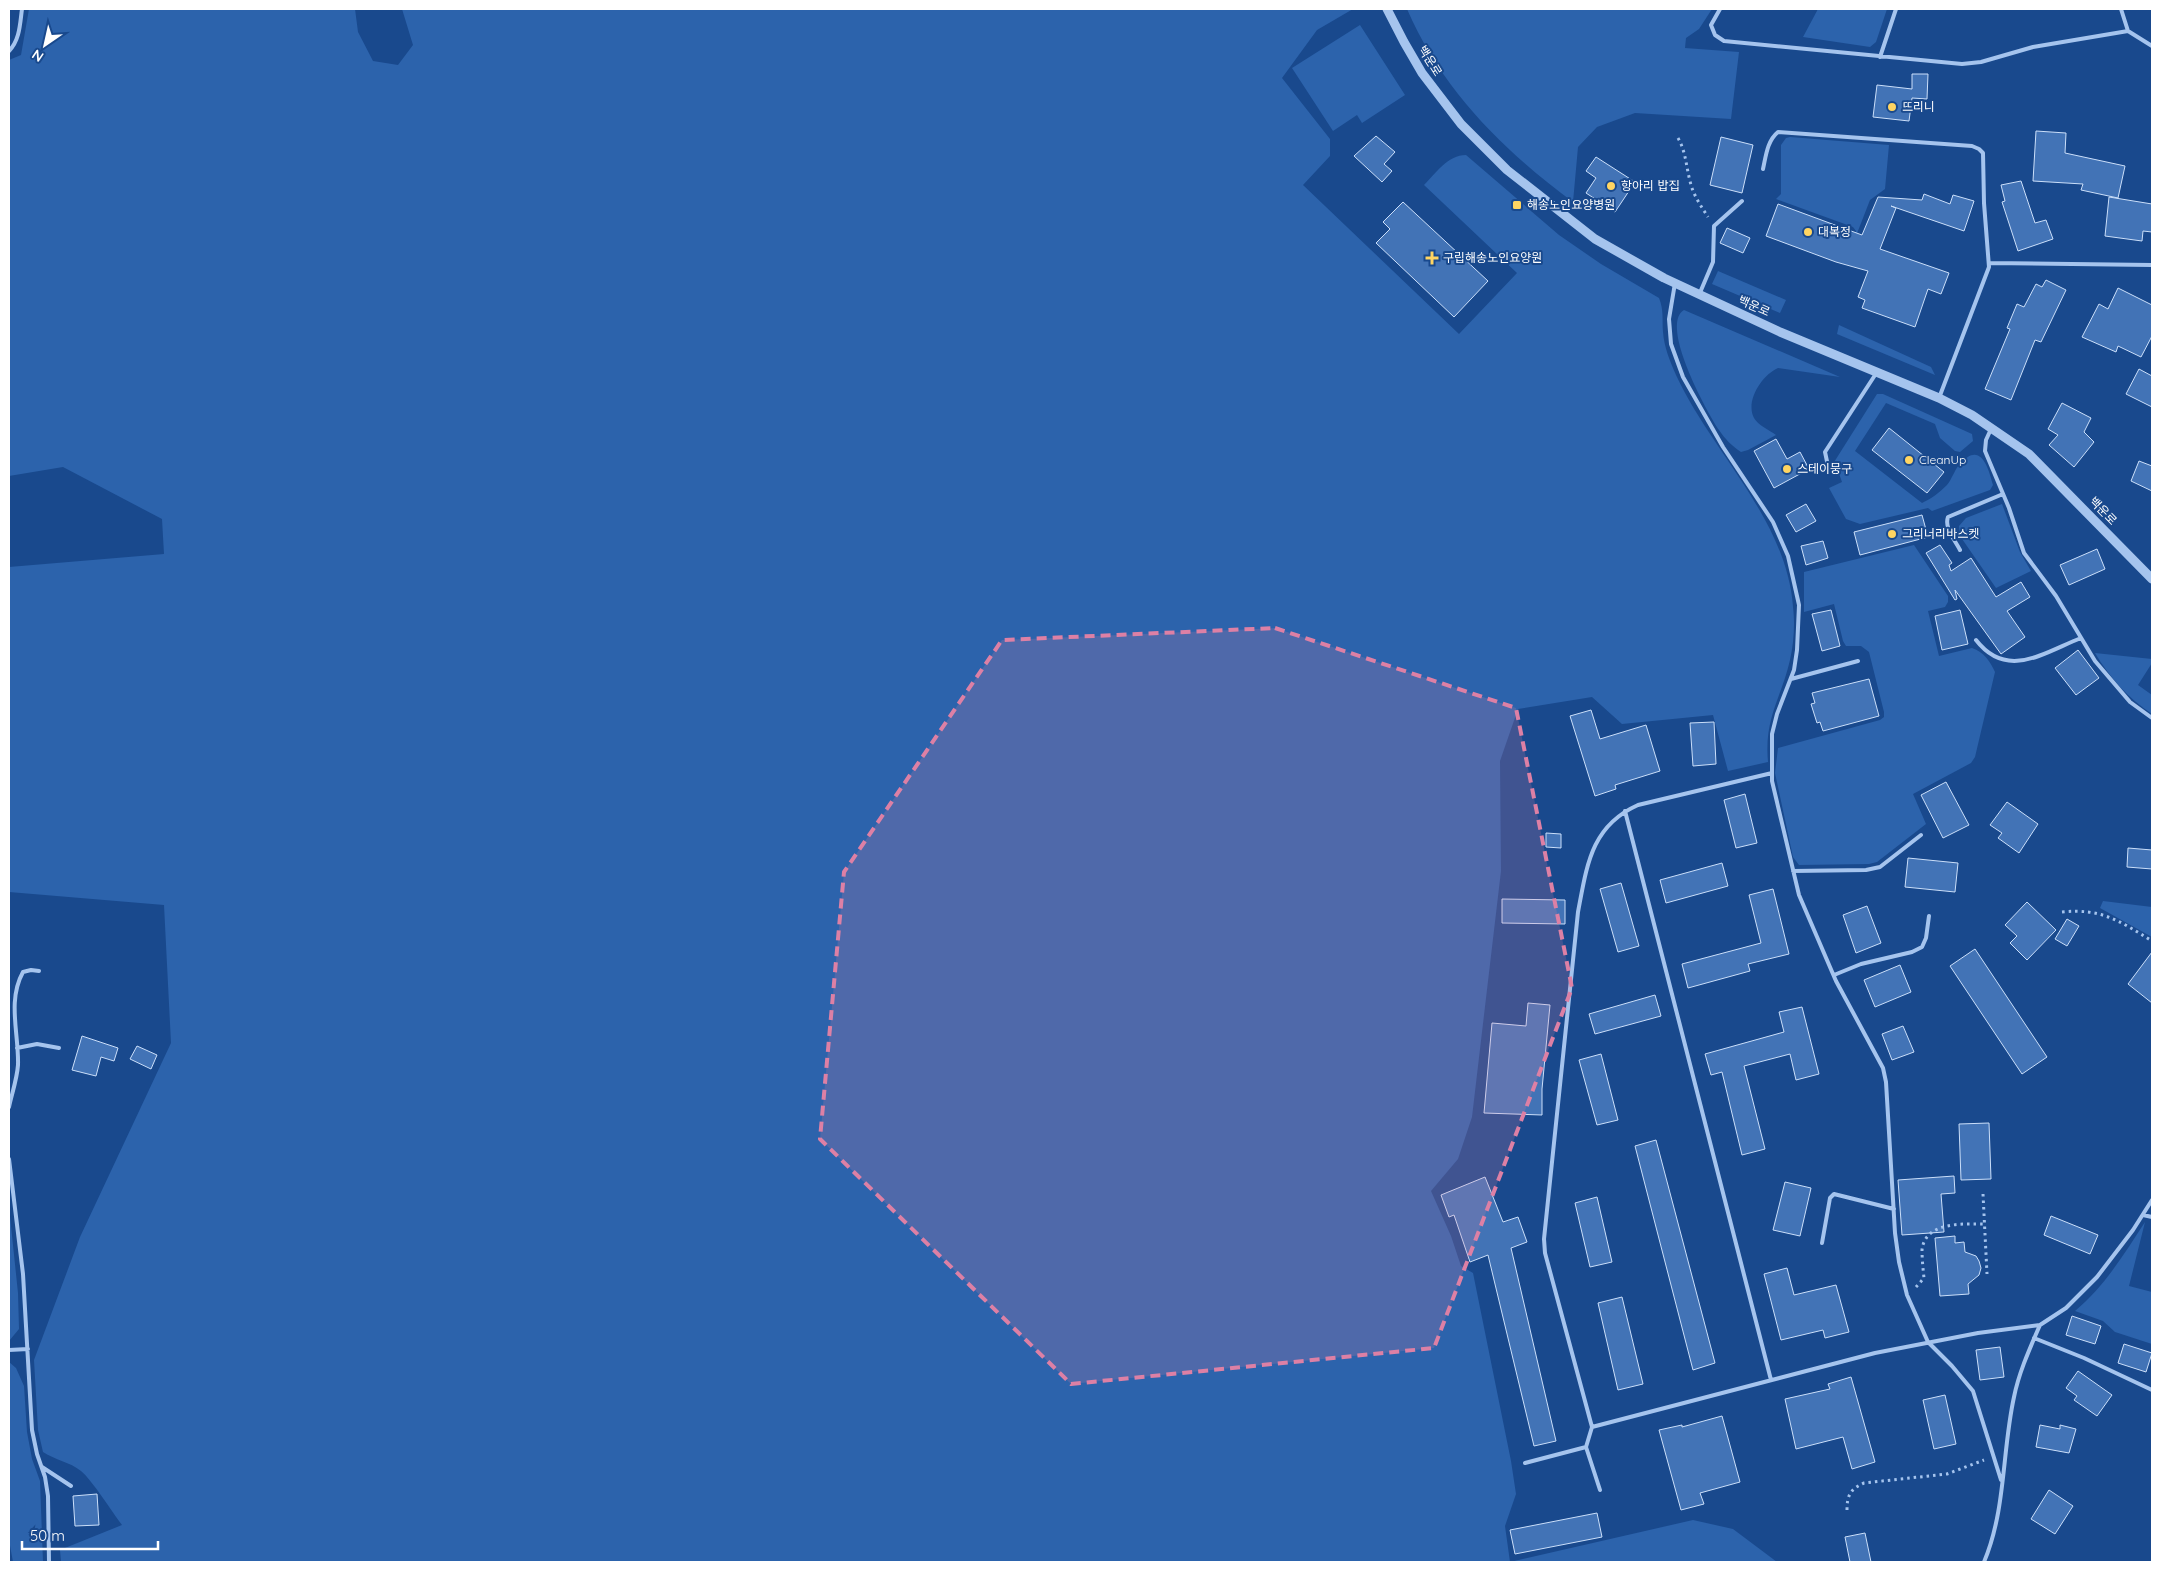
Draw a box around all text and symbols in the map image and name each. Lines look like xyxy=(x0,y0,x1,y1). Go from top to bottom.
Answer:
north arrow xyxy=(20,20,70,70)
street label: 백운로 xyxy=(1415,43,1446,79)
text: N xyxy=(28,45,47,66)
place label: 뜨리니 xyxy=(1902,99,1935,114)
marker: 뜨리니 xyxy=(1886,101,1898,113)
place label: 항아리 밥집 xyxy=(1621,178,1679,193)
marker: 항아리 밥집 xyxy=(1605,180,1617,192)
place label: 해송노인요양병원 xyxy=(1527,197,1615,212)
marker: 해송노인요양병원 xyxy=(1511,199,1523,211)
place label: 대복정 xyxy=(1818,224,1851,239)
marker: 대복정 xyxy=(1802,226,1814,238)
place label: 구립해송노인요양원 xyxy=(1443,250,1542,265)
marker: 구립해송노인요양원 xyxy=(1425,251,1439,265)
street label: 백운로 xyxy=(1736,292,1772,319)
place label: CleanUp xyxy=(1919,452,1966,467)
marker: CleanUp xyxy=(1903,454,1915,466)
place label: 스테이뭉구 xyxy=(1797,461,1852,476)
marker: 스테이뭉구 xyxy=(1781,463,1793,475)
street label: 백운로 xyxy=(2086,494,2120,528)
place label: 그리너리바스켓 xyxy=(1902,526,1979,541)
marker: 그리너리바스켓 xyxy=(1886,528,1898,540)
scale bar xyxy=(22,1518,159,1550)
text: 50 m xyxy=(30,1526,65,1545)

